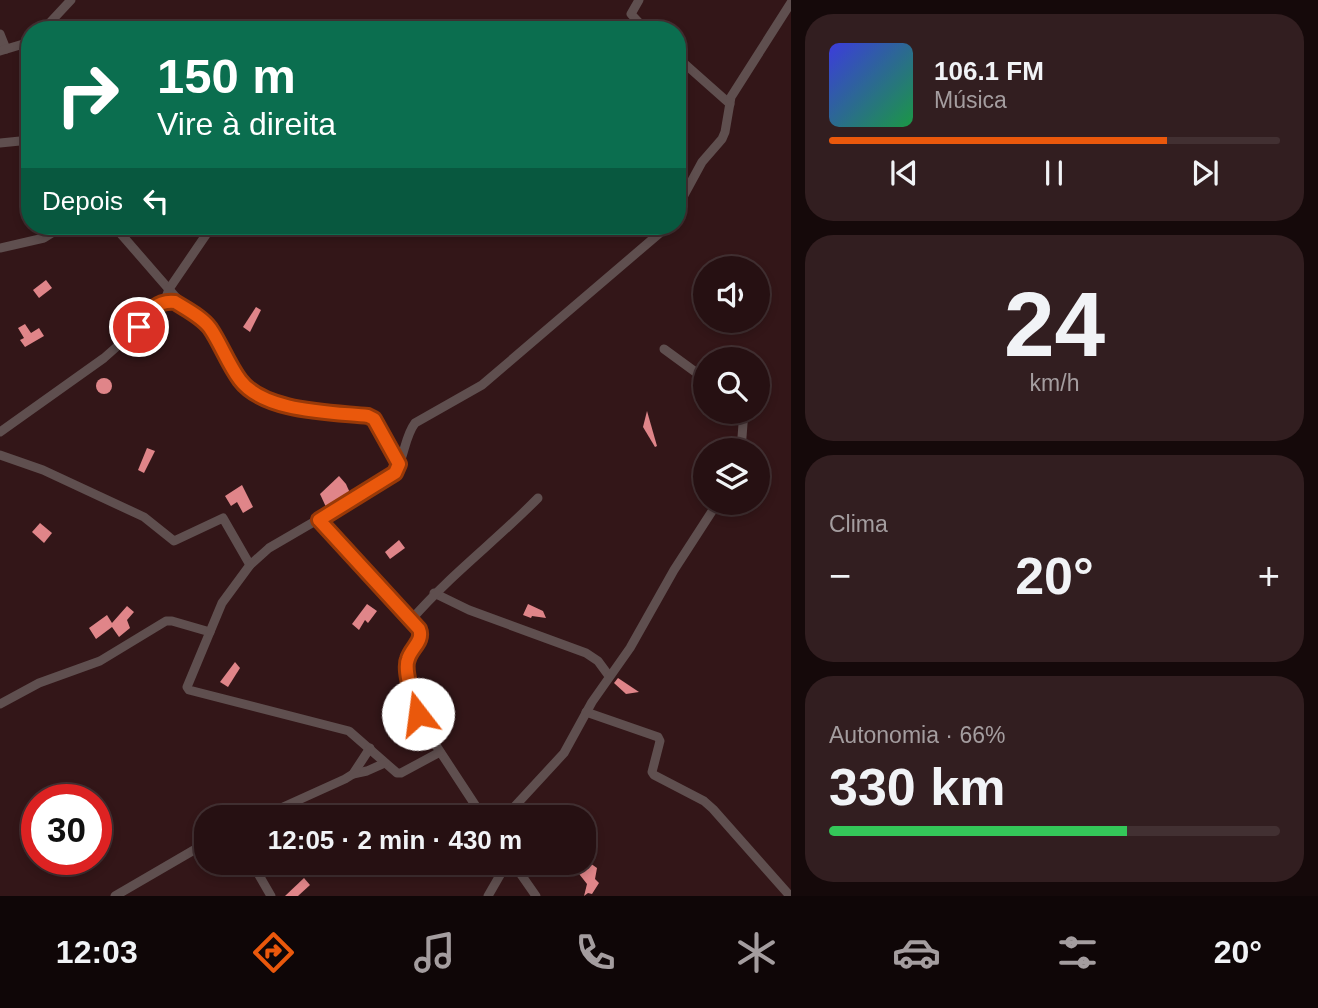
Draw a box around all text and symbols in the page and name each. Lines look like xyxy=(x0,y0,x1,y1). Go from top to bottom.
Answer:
icon: right xyxy=(42,49,133,140)
text: 150 m xyxy=(157,49,296,103)
text: 106.1 FM xyxy=(934,56,1044,86)
text: Música xyxy=(934,87,1007,113)
text: Vire à direita xyxy=(157,106,336,142)
icon: previous xyxy=(885,154,923,192)
icon: pause xyxy=(1035,154,1073,192)
icon: next xyxy=(1186,154,1224,192)
icon: left xyxy=(137,182,175,220)
text: Depois xyxy=(42,186,123,216)
map controls xyxy=(693,256,770,515)
button: sound xyxy=(693,256,770,333)
text: 24 xyxy=(1004,274,1105,375)
pin xyxy=(109,297,169,357)
icon: arrive xyxy=(120,308,158,346)
button: search xyxy=(693,347,770,424)
text: km/h xyxy=(1030,370,1079,396)
button: layers xyxy=(693,438,770,515)
text: Clima xyxy=(829,511,888,537)
text: 20° xyxy=(1015,547,1094,605)
text: − xyxy=(829,555,851,597)
text: + xyxy=(1258,555,1280,597)
position arrow xyxy=(381,677,455,751)
text: Autonomia · 66% xyxy=(829,722,1005,748)
text: 330 km xyxy=(829,758,1005,816)
speed limit sign: 30 xyxy=(21,784,112,875)
text: 12:05 · 2 min · 430 m xyxy=(268,825,522,855)
icon: directions xyxy=(249,928,298,977)
icon: music xyxy=(410,928,459,977)
icon: phone xyxy=(571,928,620,977)
icon: climate xyxy=(732,928,781,977)
icon: car xyxy=(892,928,941,977)
icon: filters xyxy=(1053,928,1102,977)
text: 12:03 xyxy=(56,934,138,970)
text: 20° xyxy=(1214,934,1262,970)

